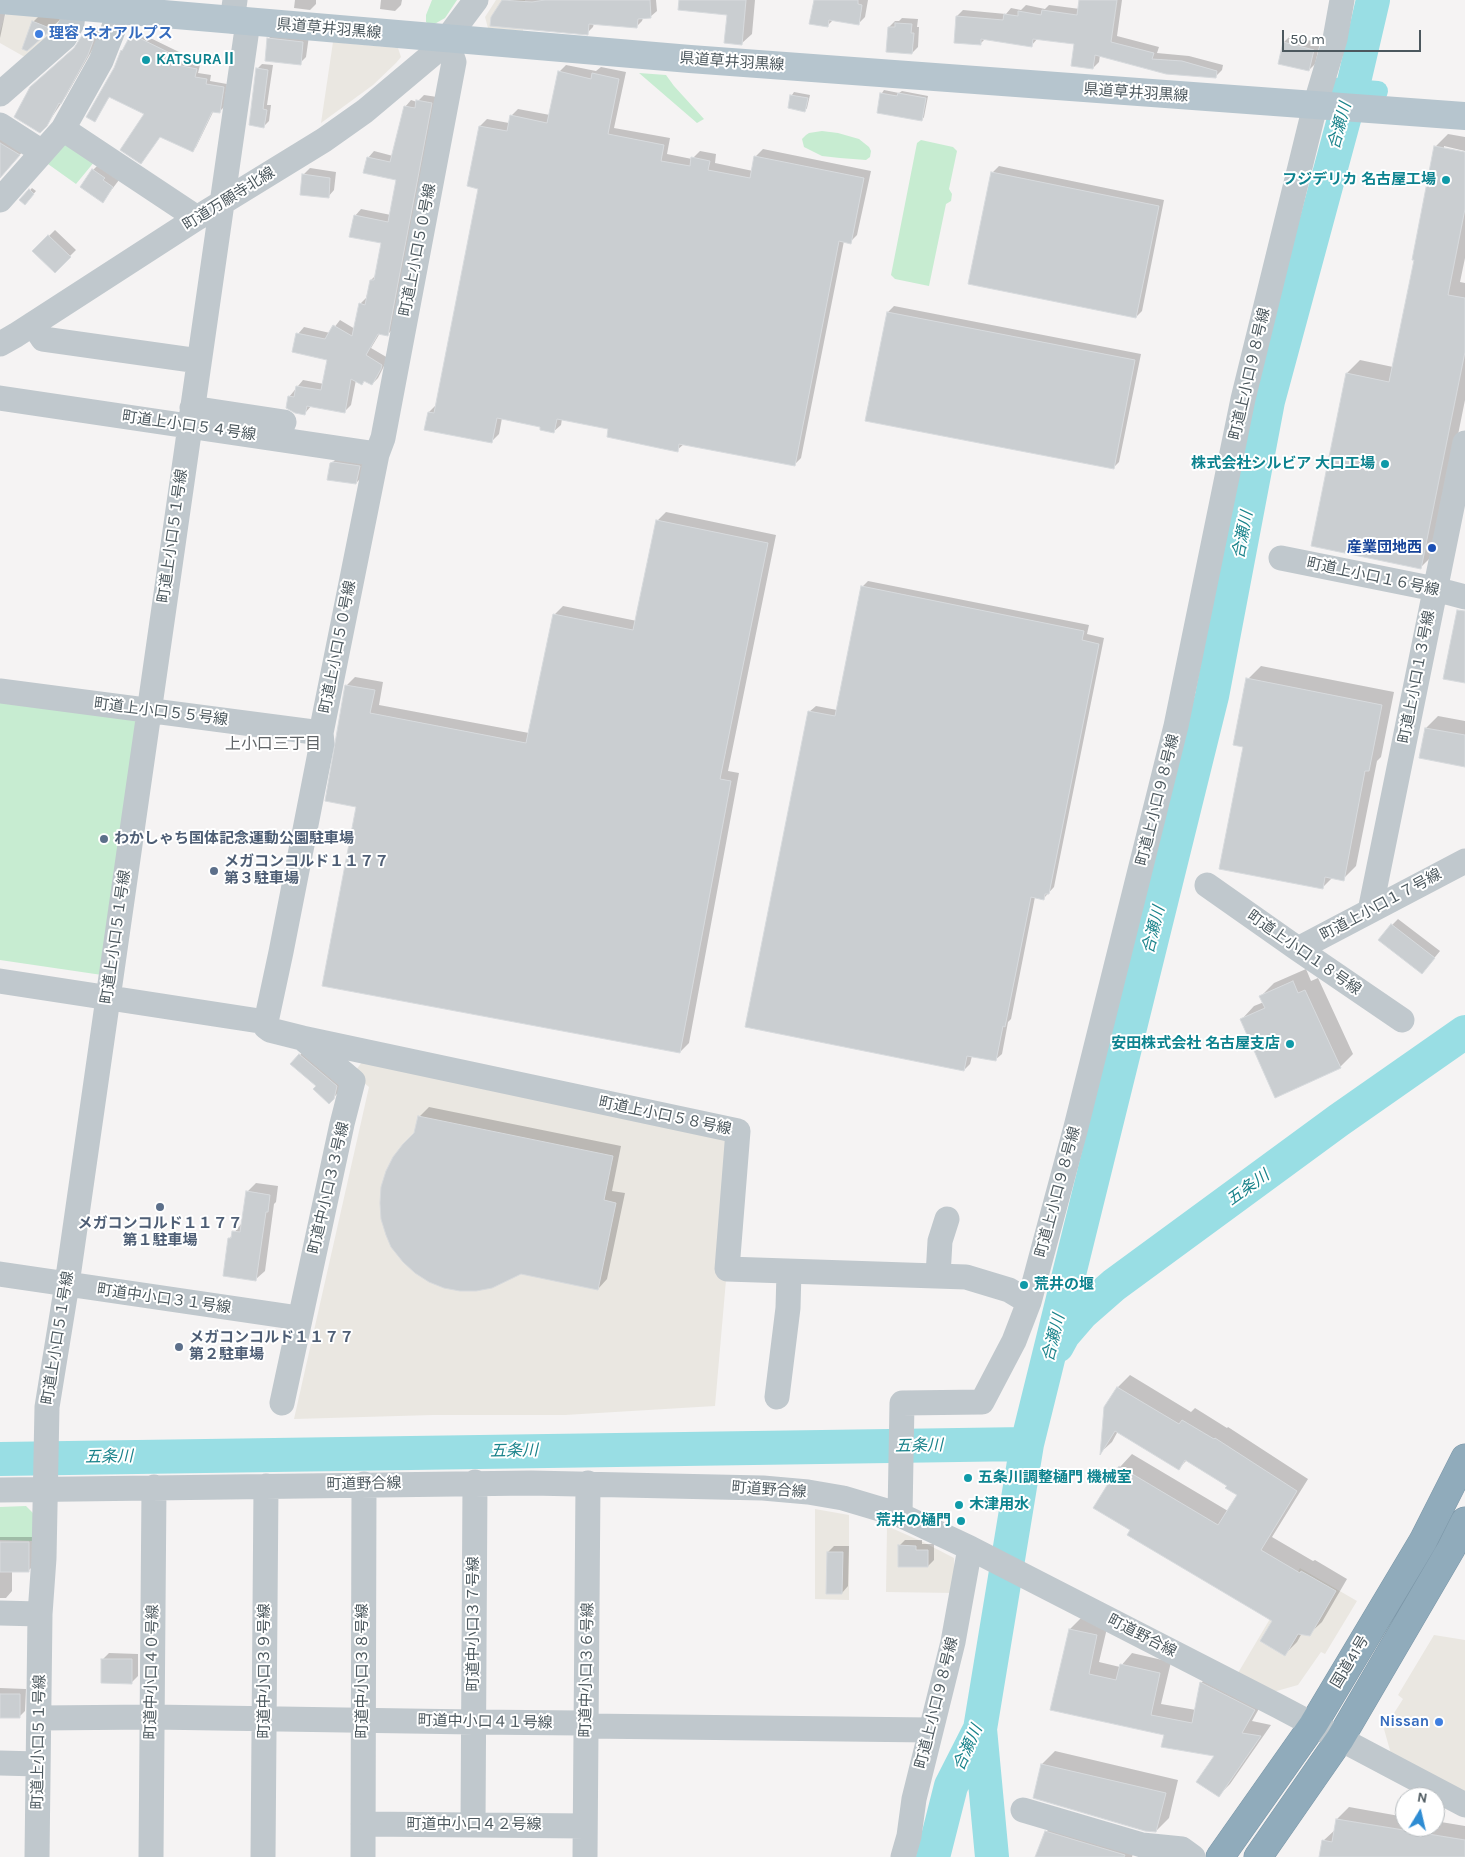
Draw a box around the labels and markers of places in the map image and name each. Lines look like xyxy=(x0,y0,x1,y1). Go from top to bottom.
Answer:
place label: 理容 ネオアルプス xyxy=(49,25,173,43)
marker: 理容 ネオアルプス xyxy=(33,28,45,40)
place label: KATSURAⅡ xyxy=(156,51,236,69)
marker: KATSURAⅡ xyxy=(140,54,152,66)
place label: フジデリカ 名古屋工場 xyxy=(1282,171,1436,189)
marker: フジデリカ 名古屋工場 xyxy=(1440,174,1452,186)
place label: 株式会社シルビア 大口工場 xyxy=(1191,455,1375,473)
marker: 株式会社シルビア 大口工場 xyxy=(1379,458,1391,470)
place label: 産業団地西 xyxy=(1347,539,1422,557)
marker: 産業団地西 xyxy=(1426,542,1438,554)
place label: わかしゃち国体記念運動公園駐車場 xyxy=(114,830,354,848)
marker: わかしゃち国体記念運動公園駐車場 xyxy=(98,833,110,845)
place label: メガコンコルド１１７７ 第３駐車場 xyxy=(224,853,389,888)
marker: メガコンコルド１１７７ 第３駐車場 xyxy=(208,865,220,877)
place label: 安田株式会社 名古屋支店 xyxy=(1111,1035,1280,1053)
marker: 安田株式会社 名古屋支店 xyxy=(1284,1038,1296,1050)
marker: メガコンコルド１１７７ 第１駐車場 xyxy=(154,1201,166,1213)
place label: メガコンコルド１１７７ 第１駐車場 xyxy=(78,1215,242,1250)
place label: 荒井の堰 xyxy=(1034,1276,1094,1294)
marker: 荒井の堰 xyxy=(1018,1279,1030,1291)
place label: メガコンコルド１１７７ 第２駐車場 xyxy=(189,1329,354,1364)
marker: メガコンコルド１１７７ 第２駐車場 xyxy=(173,1341,185,1353)
place label: 五条川調整樋門 機械室 xyxy=(978,1469,1132,1487)
marker: 五条川調整樋門 機械室 xyxy=(962,1472,974,1484)
place label: 木津用水 xyxy=(969,1496,1029,1514)
marker: 木津用水 xyxy=(953,1499,965,1511)
place label: 荒井の樋門 xyxy=(876,1512,951,1530)
marker: 荒井の樋門 xyxy=(955,1515,967,1527)
place label: Nissan xyxy=(1379,1713,1429,1731)
marker: Nissan xyxy=(1433,1716,1445,1728)

